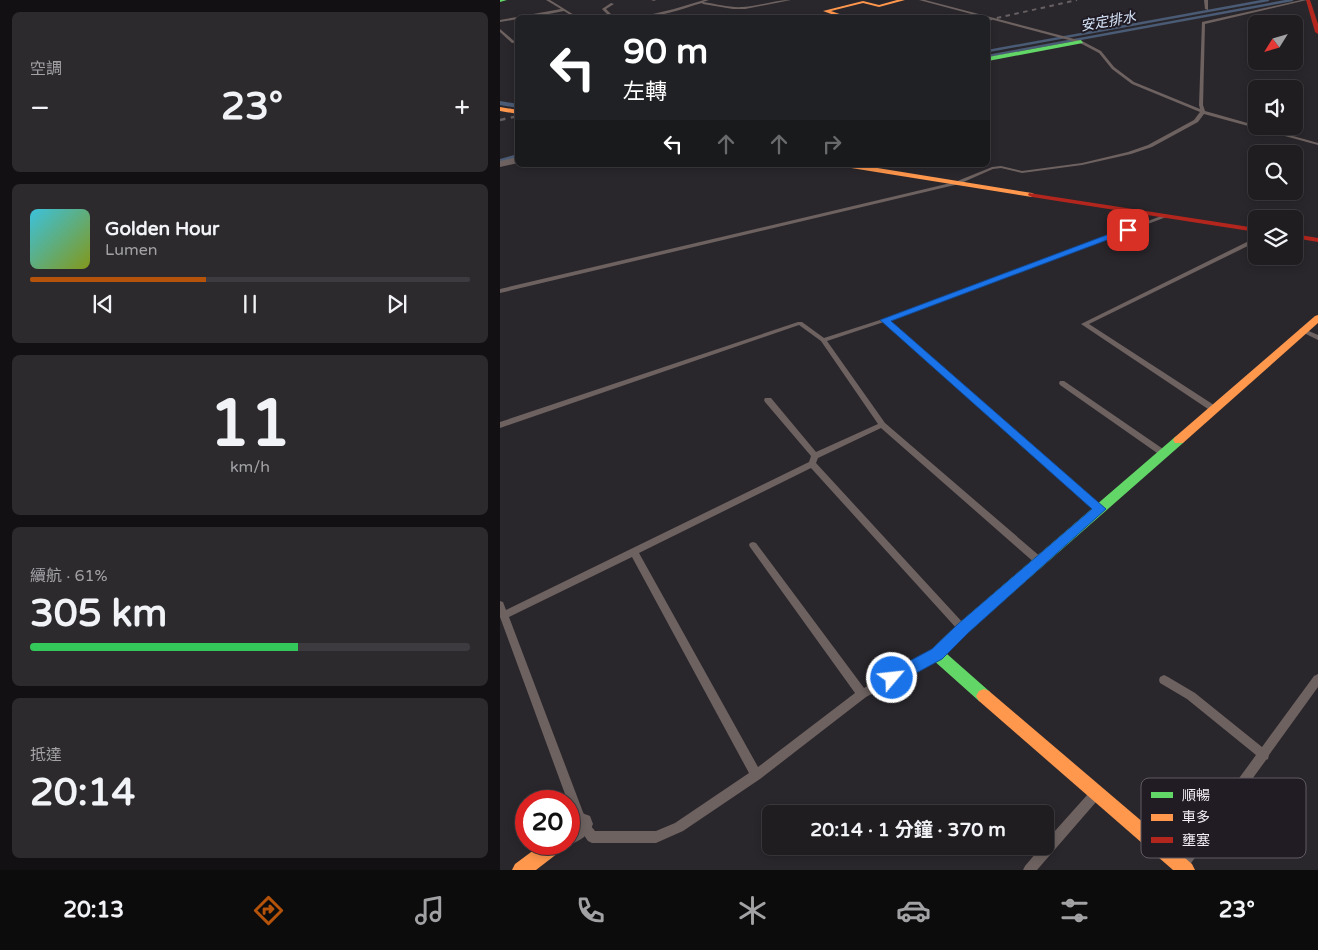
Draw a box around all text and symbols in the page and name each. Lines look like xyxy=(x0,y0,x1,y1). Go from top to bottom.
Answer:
water label: 安定排水 xyxy=(1079,8,1138,35)
north arrow xyxy=(1248,15,1302,70)
map controls xyxy=(1248,15,1303,265)
text: 90 m xyxy=(623,31,708,73)
icon: left xyxy=(540,35,605,100)
text: 空調 xyxy=(30,59,62,79)
text: 左轉 xyxy=(623,79,667,105)
button: sound xyxy=(1248,80,1303,135)
text: 23° xyxy=(221,84,283,130)
text: − xyxy=(30,91,50,125)
text: + xyxy=(454,91,470,125)
icon: left xyxy=(659,130,687,158)
icon: ahead xyxy=(712,130,740,158)
icon: ahead xyxy=(765,130,793,158)
icon: right xyxy=(818,130,846,158)
button: search xyxy=(1248,145,1303,200)
pin xyxy=(1107,209,1149,251)
button: layers xyxy=(1248,210,1303,265)
icon: arrive xyxy=(1114,216,1142,244)
text: Golden Hour xyxy=(105,218,219,240)
text: Lumen xyxy=(105,240,157,260)
icon: previous xyxy=(89,290,117,318)
icon: pause xyxy=(236,290,264,318)
icon: next xyxy=(383,290,411,318)
text: 11 xyxy=(209,385,291,464)
text: km/h xyxy=(230,457,270,477)
text: 續航 · 61% xyxy=(30,566,108,586)
text: 305 km xyxy=(30,591,167,637)
position arrow xyxy=(865,651,917,703)
text: 抵達 xyxy=(30,745,62,765)
text: 20:14 xyxy=(30,770,135,816)
legend xyxy=(1141,778,1306,858)
text: 順暢 xyxy=(1182,787,1210,804)
speed limit sign: 20 xyxy=(515,790,580,855)
text: 車多 xyxy=(1182,809,1210,826)
text: 20:14 · 1 分鐘 · 370 m xyxy=(810,819,1006,841)
text: 壅塞 xyxy=(1182,832,1210,849)
icon: directions xyxy=(251,893,286,928)
icon: music xyxy=(412,893,447,928)
icon: phone xyxy=(573,893,608,928)
icon: climate xyxy=(735,893,770,928)
icon: car xyxy=(896,893,931,928)
icon: filters xyxy=(1057,893,1092,928)
text: 20:13 xyxy=(63,897,124,923)
text: 23° xyxy=(1219,897,1255,923)

